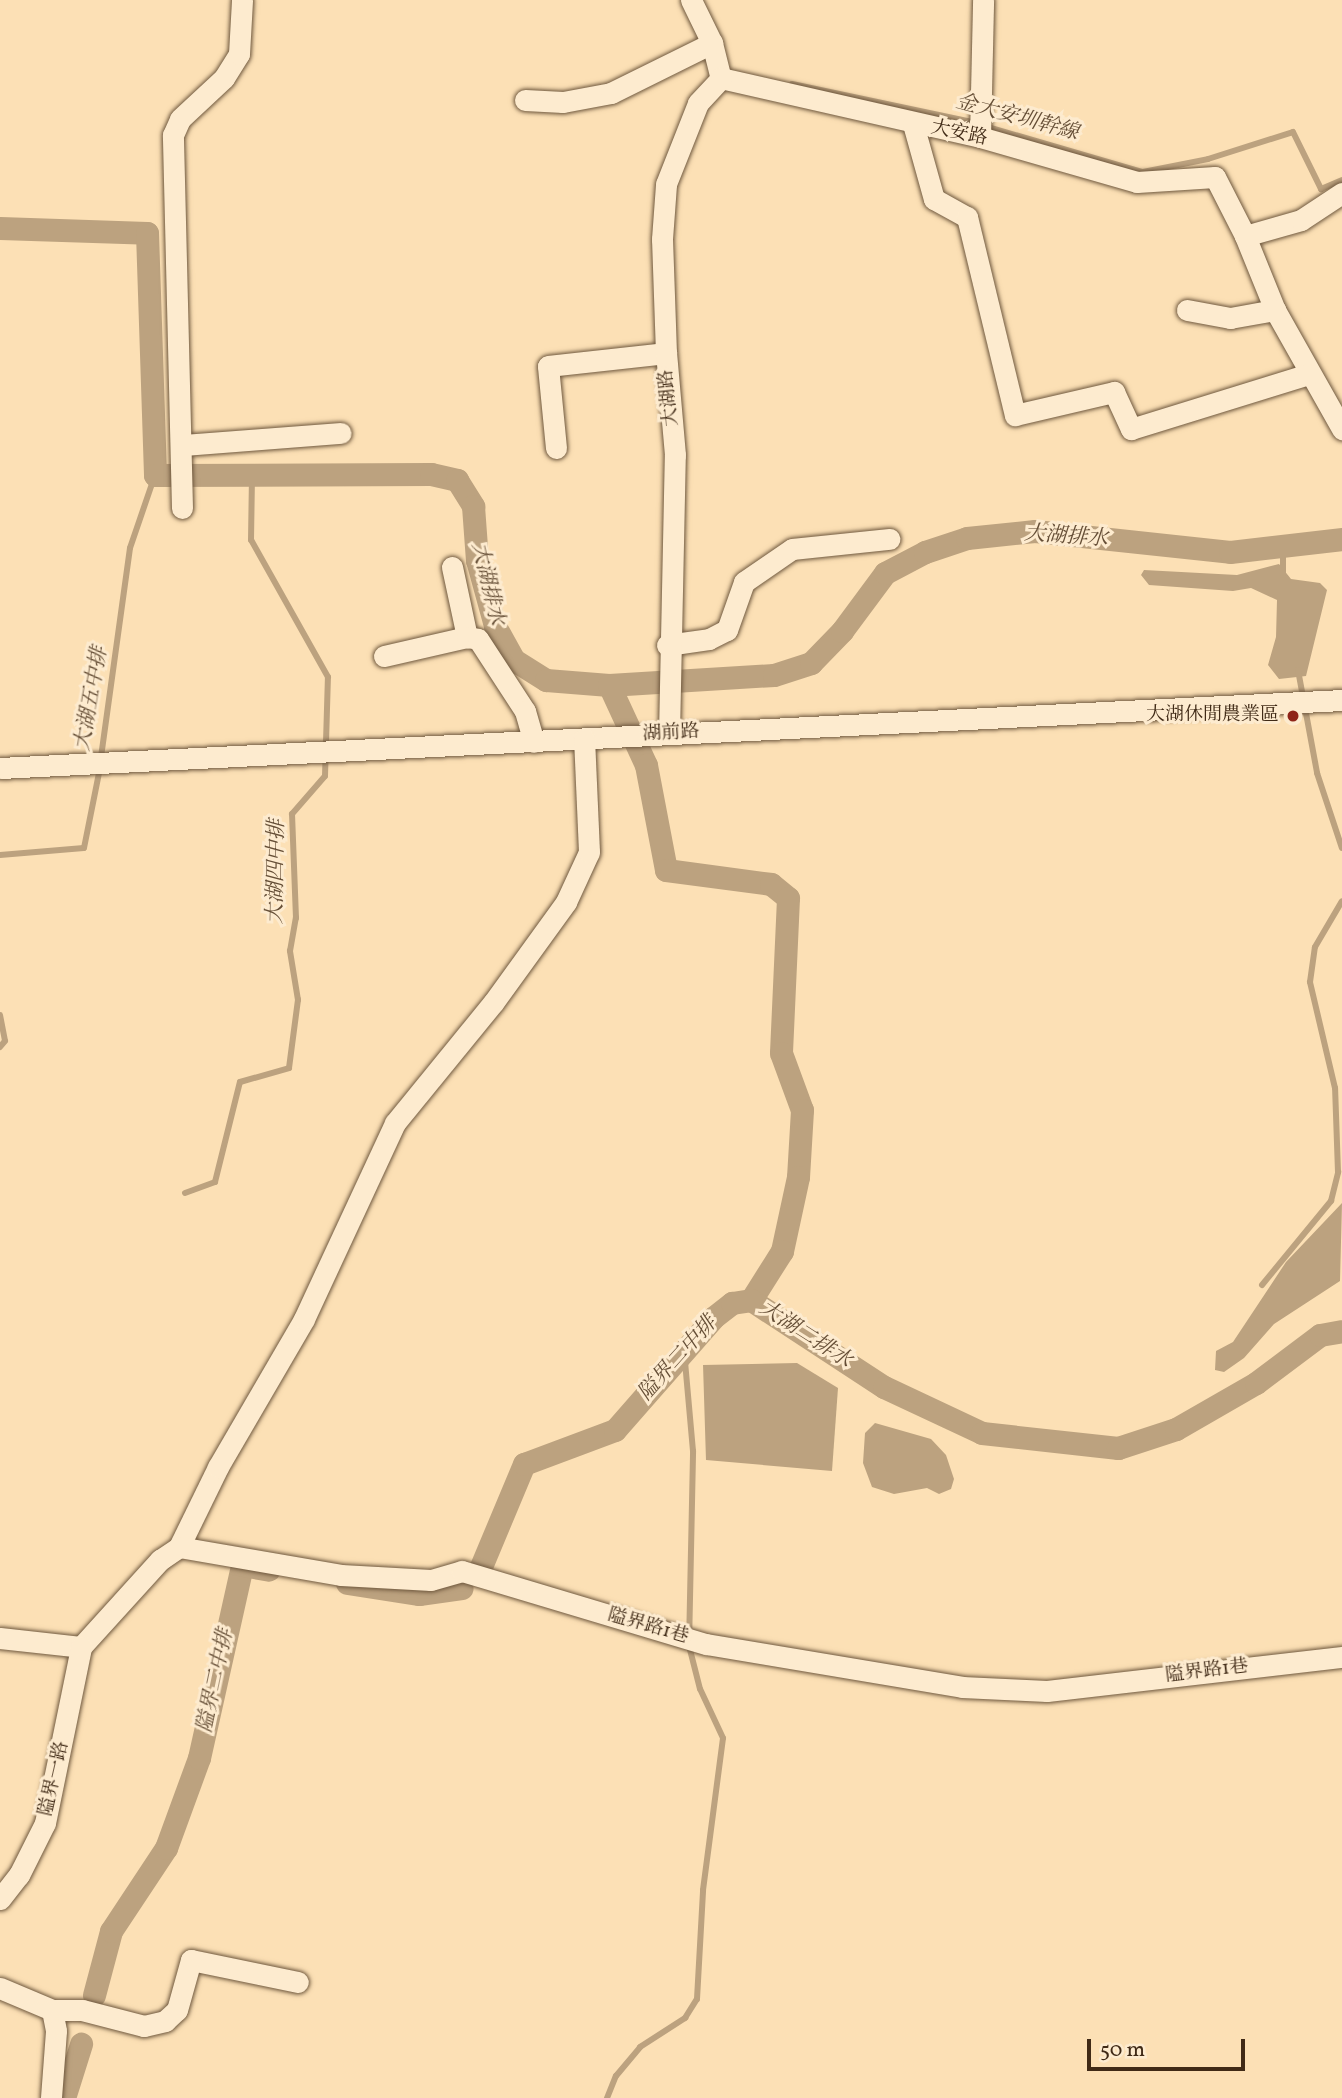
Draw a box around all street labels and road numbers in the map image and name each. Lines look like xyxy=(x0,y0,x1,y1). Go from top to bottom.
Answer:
street label: 大安路 xyxy=(929,117,989,151)
street label: 大湖路 xyxy=(656,368,684,428)
street label: 湖前路 xyxy=(642,721,700,747)
street label: 隘界路1巷 xyxy=(605,1605,691,1649)
street label: 隘界路1巷 xyxy=(1164,1656,1250,1688)
street label: 隘界一路 xyxy=(35,1739,75,1819)

